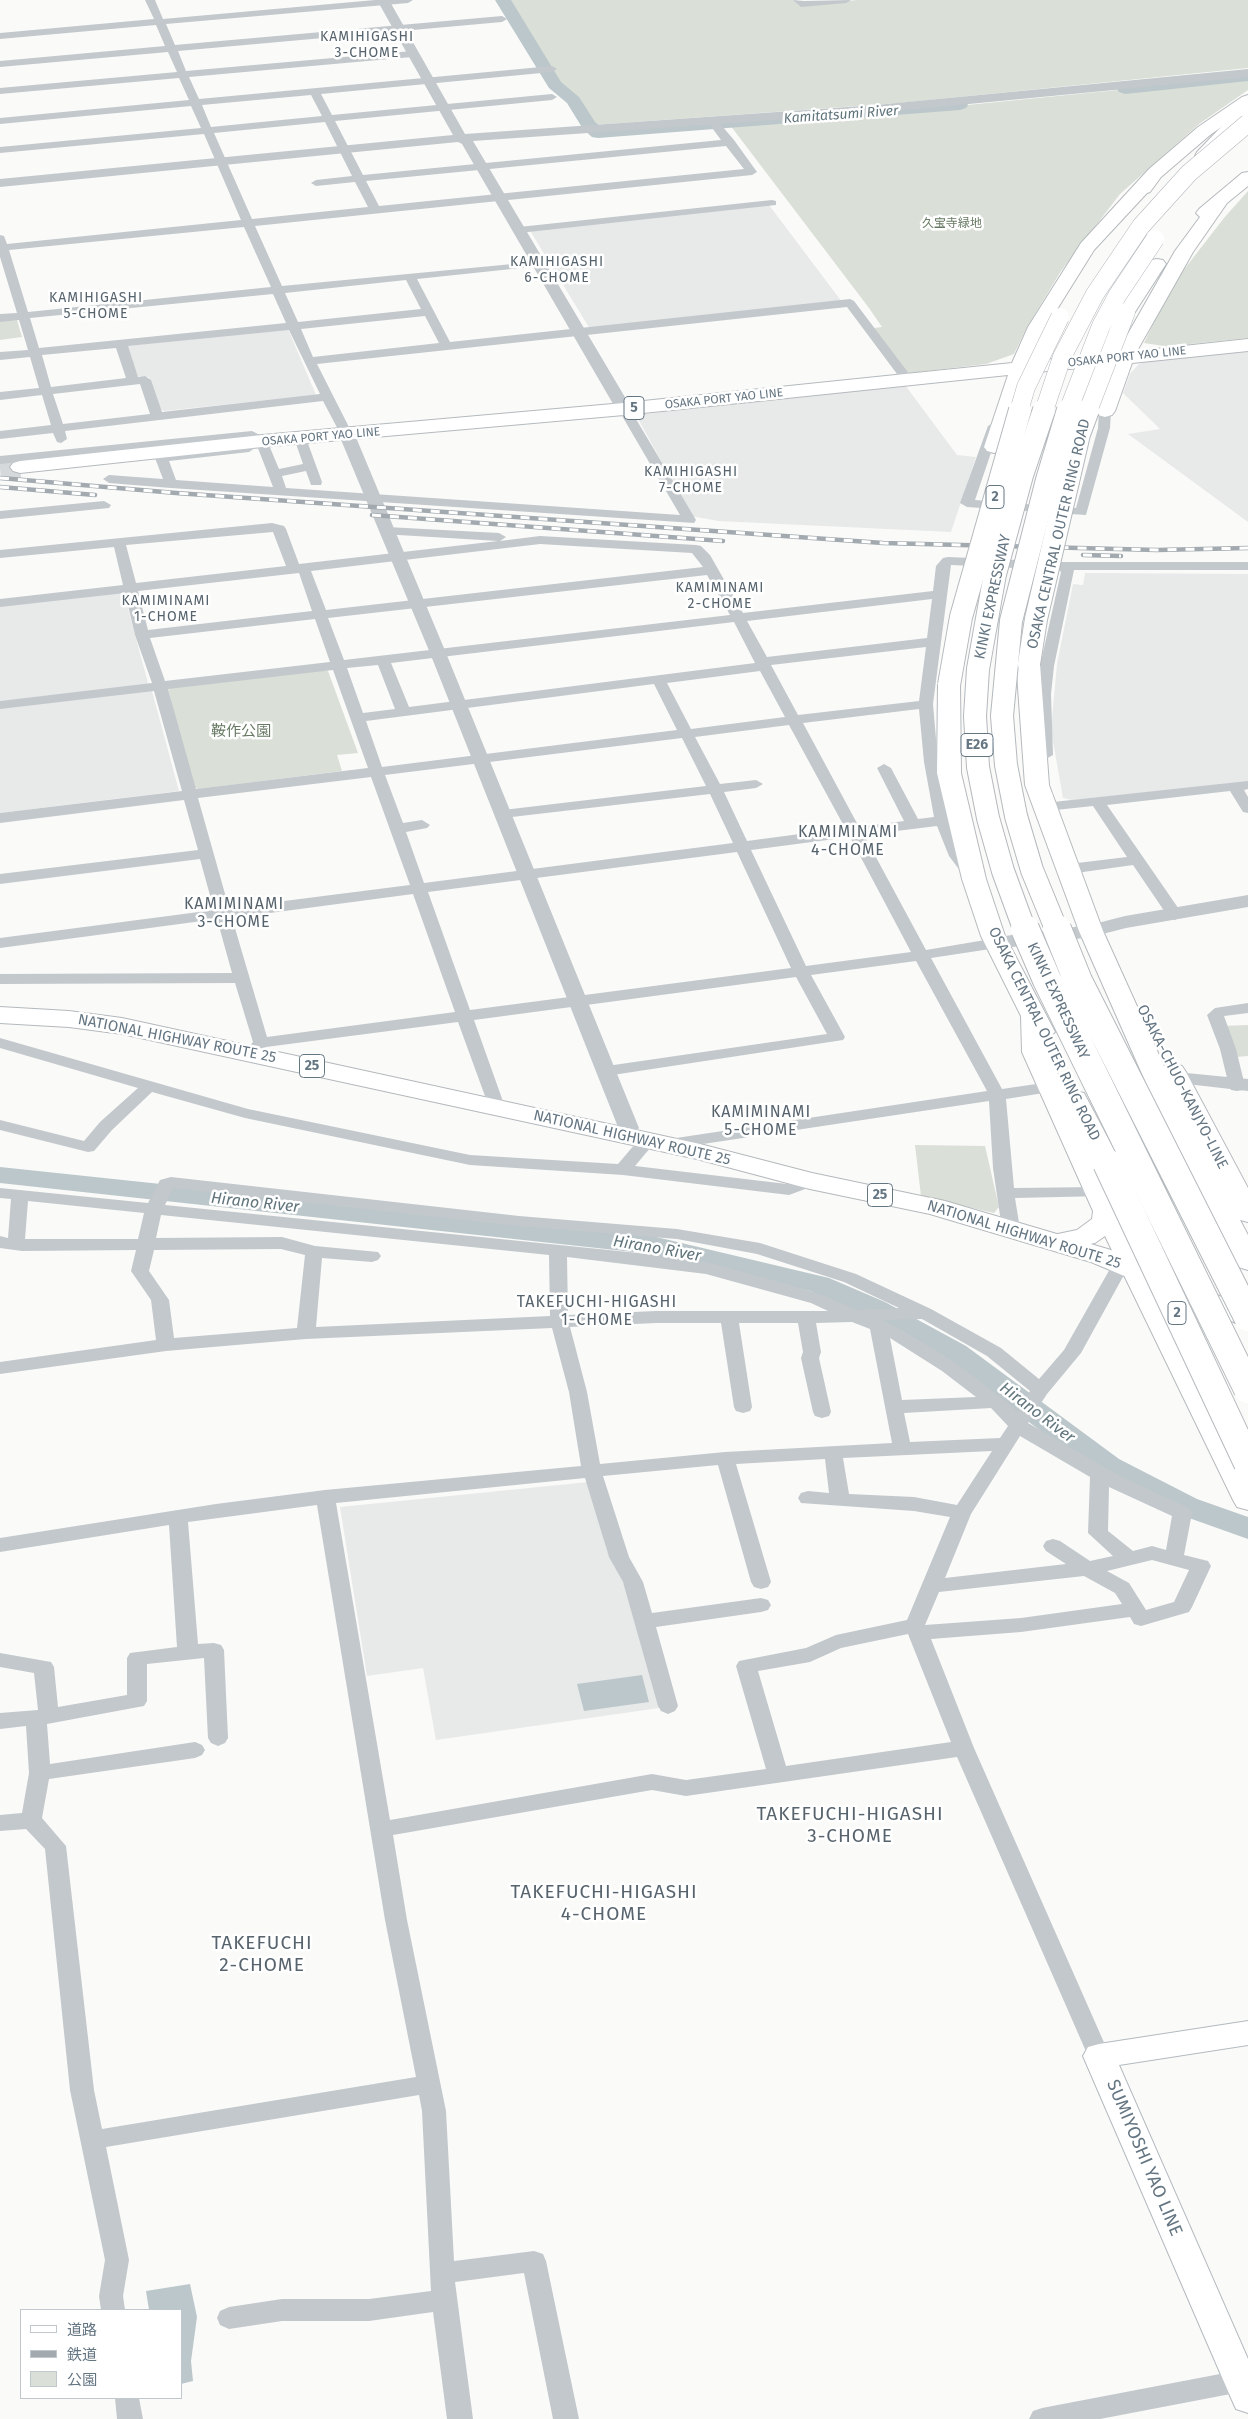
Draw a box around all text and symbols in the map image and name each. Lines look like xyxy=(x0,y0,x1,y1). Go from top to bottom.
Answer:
district label: KAMIHIGASHI 3-CHOME xyxy=(319,29,415,62)
water label: Kamitatsumi River xyxy=(783,103,899,127)
park label: 久宝寺緑地 xyxy=(922,217,982,231)
district label: KAMIHIGASHI 6-CHOME xyxy=(509,254,605,286)
district label: KAMIHIGASHI 5-CHOME xyxy=(48,290,144,322)
street label: OSAKA PORT YAO LINE xyxy=(1067,344,1187,370)
street label: OSAKA PORT YAO LINE xyxy=(664,386,784,412)
road number: 5 xyxy=(624,396,644,419)
street label: OSAKA CENTRAL OUTER RING ROAD xyxy=(1024,417,1094,651)
street label: OSAKA PORT YAO LINE xyxy=(261,425,381,449)
district label: KAMIHIGASHI 7-CHOME xyxy=(643,464,739,497)
road number: 2 xyxy=(986,486,1004,508)
street label: KINKI EXPRESSWAY xyxy=(971,533,1015,661)
district label: KAMIMINAMI 2-CHOME xyxy=(674,580,766,612)
district label: KAMIMINAMI 1-CHOME xyxy=(120,593,212,626)
park label: 鞍作公園 xyxy=(211,723,271,741)
road number: E26 xyxy=(961,734,993,756)
district label: KAMIMINAMI 4-CHOME xyxy=(797,823,899,861)
district label: KAMIMINAMI 3-CHOME xyxy=(183,895,285,933)
street label: OSAKA CENTRAL OUTER RING ROAD xyxy=(984,924,1104,1144)
street label: KINKI EXPRESSWAY xyxy=(1023,940,1093,1062)
street label: OSAKA-CHUO-KANJYO-LINE xyxy=(1133,1002,1231,1172)
street label: NATIONAL HIGHWAY ROUTE 25 xyxy=(76,1011,278,1067)
road number: 25 xyxy=(300,1054,324,1078)
district label: KAMIMINAMI 5-CHOME xyxy=(710,1103,812,1141)
street label: NATIONAL HIGHWAY ROUTE 25 xyxy=(532,1107,732,1169)
road number: 25 xyxy=(868,1184,892,1206)
water label: Hirano River xyxy=(210,1189,300,1217)
street label: NATIONAL HIGHWAY ROUTE 25 xyxy=(925,1197,1123,1273)
water label: Hirano River xyxy=(612,1232,702,1266)
district label: TAKEFUCHI-HIGASHI 1-CHOME xyxy=(515,1293,679,1331)
road number: 2 xyxy=(1168,1302,1186,1325)
water label: Hirano River xyxy=(996,1379,1078,1447)
district label: TAKEFUCHI-HIGASHI 3-CHOME xyxy=(754,1804,946,1848)
district label: TAKEFUCHI-HIGASHI 4-CHOME xyxy=(508,1882,700,1926)
district label: TAKEFUCHI 2-CHOME xyxy=(210,1933,314,1977)
street label: SUMIYOSHI YAO LINE xyxy=(1101,2077,1187,2239)
legend xyxy=(20,2309,182,2399)
text: 道路 xyxy=(67,2321,97,2339)
text: 鉄道 xyxy=(67,2346,97,2364)
text: 公園 xyxy=(67,2371,97,2389)

